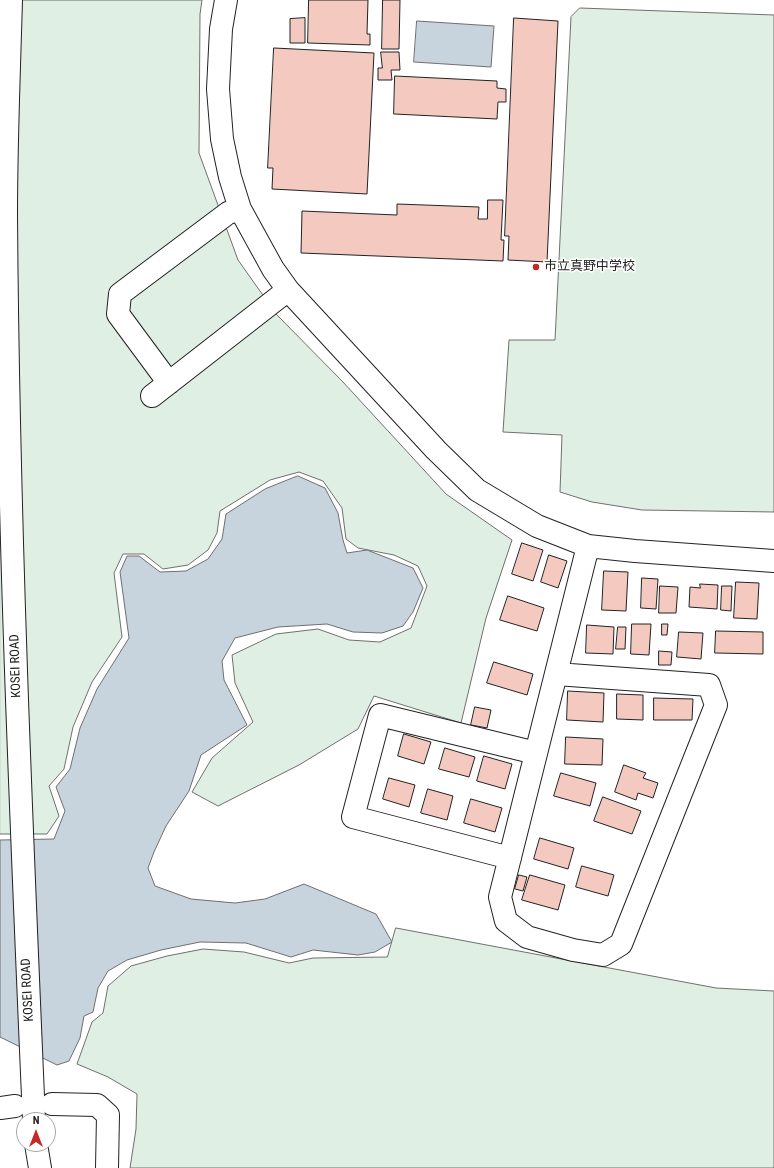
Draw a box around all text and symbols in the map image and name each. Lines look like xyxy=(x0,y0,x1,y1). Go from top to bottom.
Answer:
place label: 市立真野中学校 xyxy=(544,259,635,275)
marker: 市立真野中学校 xyxy=(531,262,541,272)
street label: KOSEI ROAD xyxy=(7,634,25,698)
street label: KOSEI ROAD xyxy=(19,958,37,1022)
north arrow xyxy=(16,1112,56,1152)
text: N xyxy=(33,1114,39,1127)

